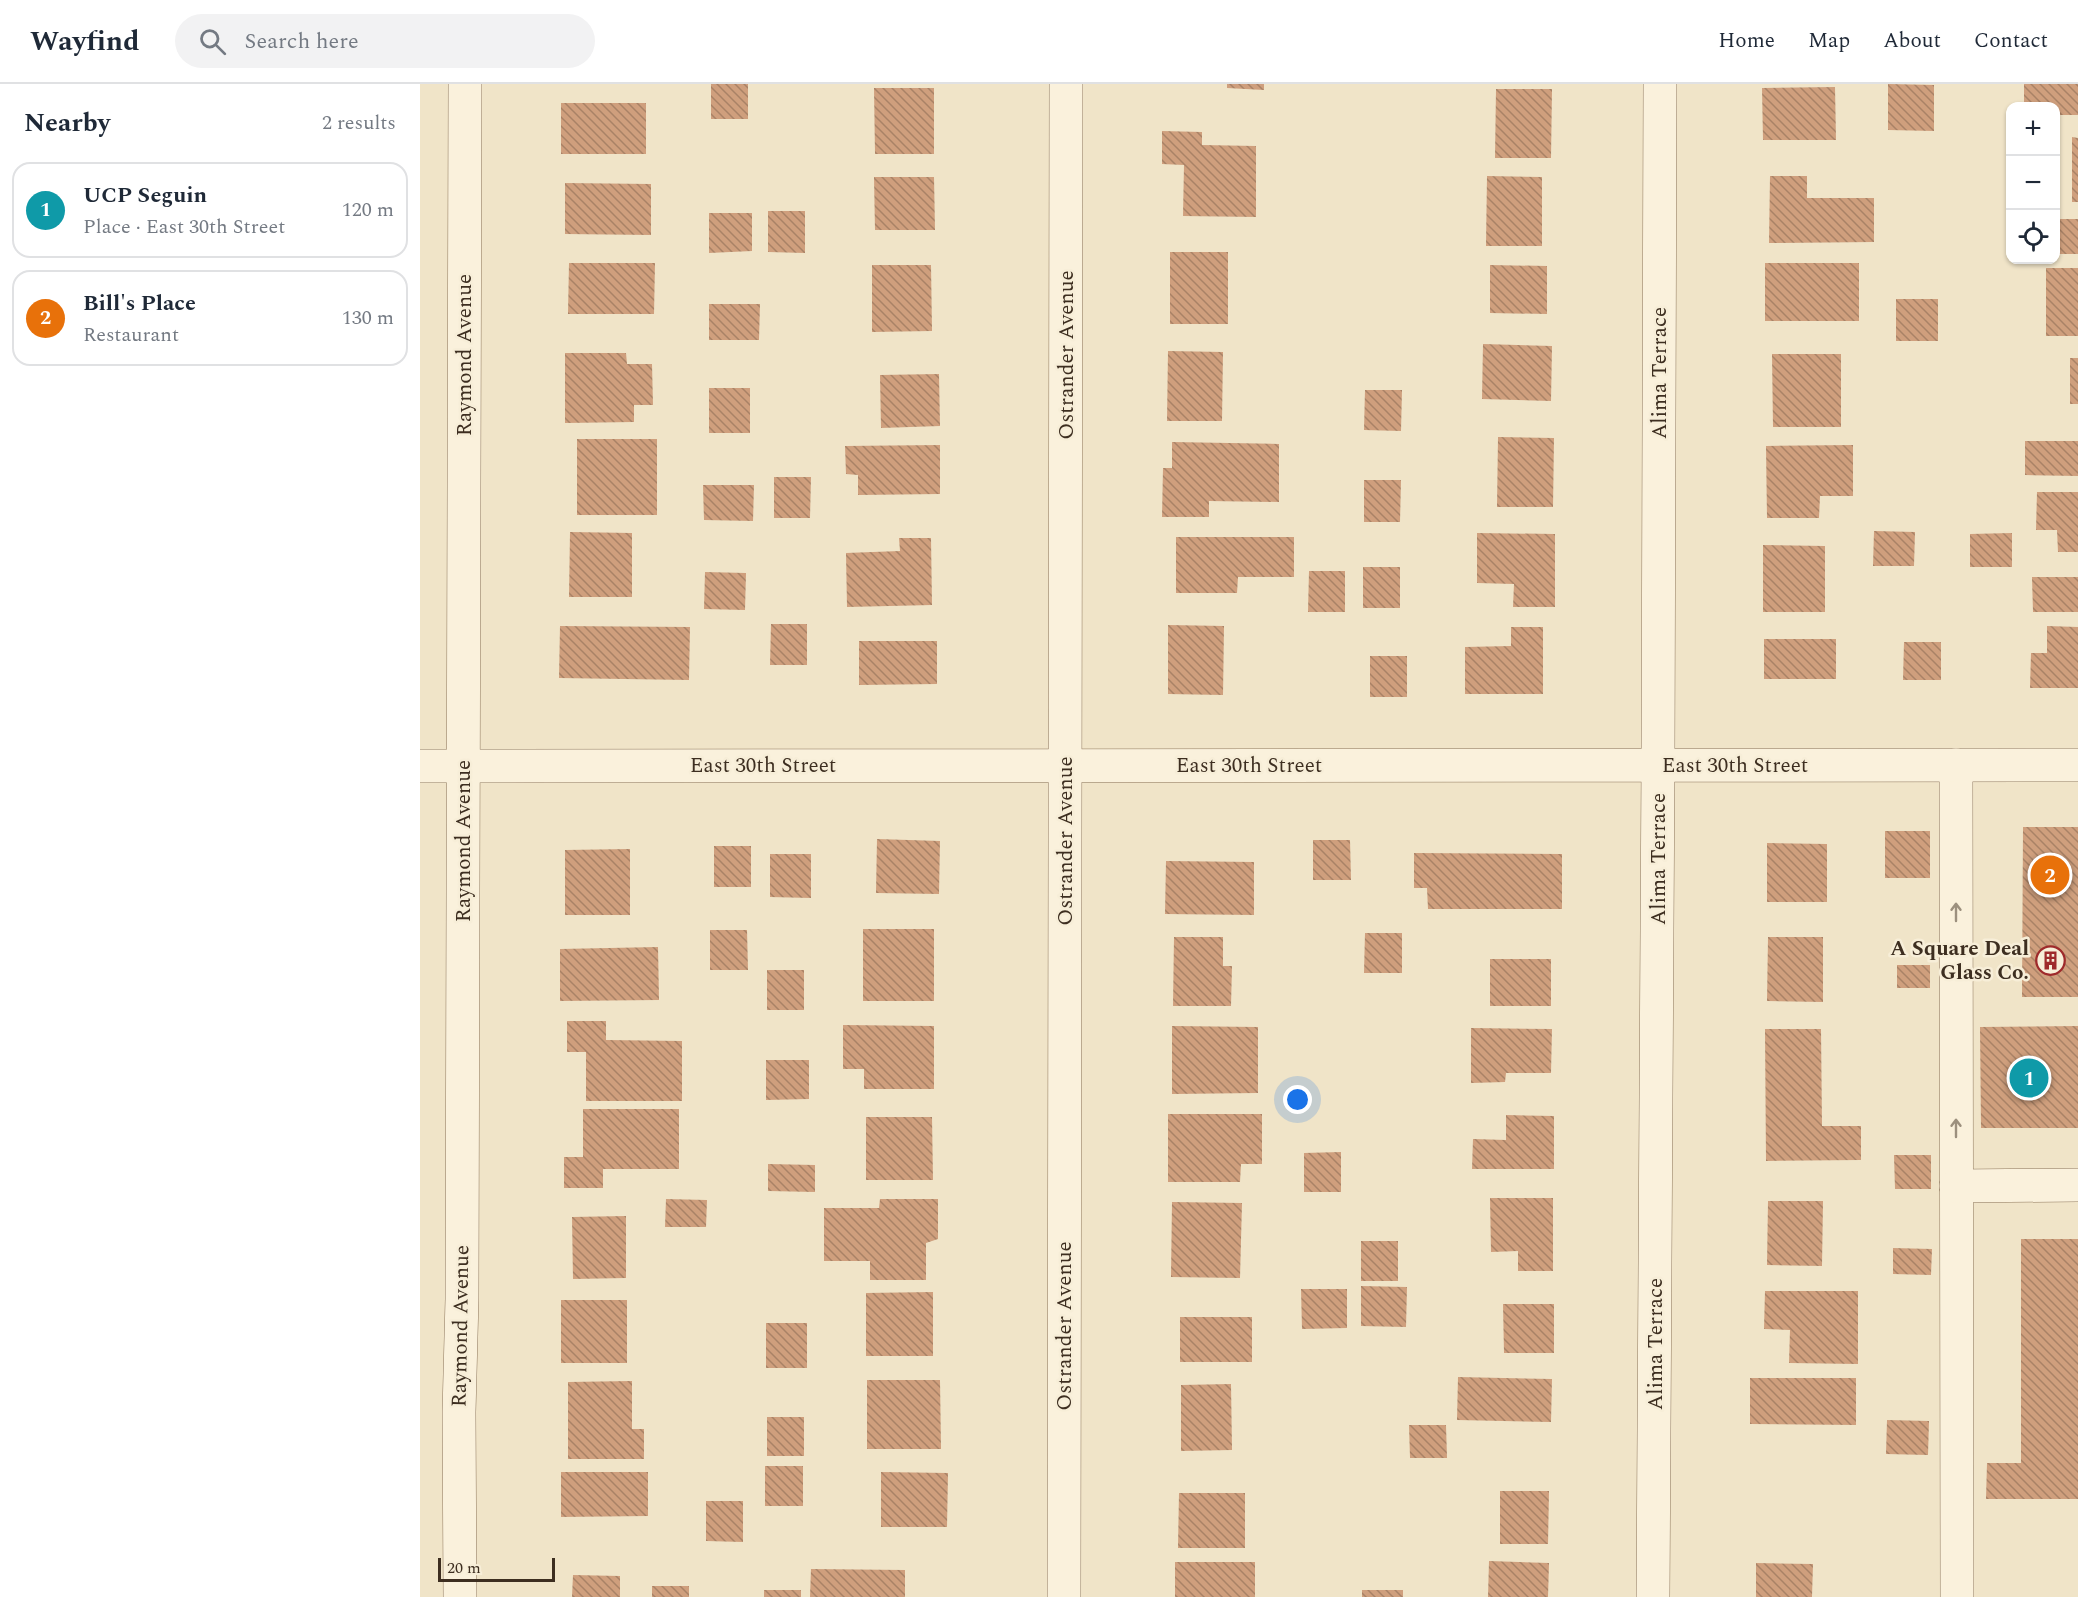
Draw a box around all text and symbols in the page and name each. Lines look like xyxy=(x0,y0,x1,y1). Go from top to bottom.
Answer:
search box xyxy=(175,14,595,68)
text: Wayfind xyxy=(30,20,139,63)
icon: search xyxy=(196,25,229,58)
text: Search here xyxy=(244,25,359,58)
text: Home xyxy=(1718,25,1775,57)
text: Map xyxy=(1808,25,1850,57)
text: About xyxy=(1883,25,1941,57)
text: Contact xyxy=(1974,25,2048,57)
map controls xyxy=(2006,102,2060,264)
button: + xyxy=(2006,102,2060,156)
text: Nearby xyxy=(24,103,110,143)
text: 2 results xyxy=(322,108,396,138)
button: − xyxy=(2006,156,2060,210)
text: UCP Seguin xyxy=(83,179,207,212)
text: 1 xyxy=(40,195,51,225)
text: 120 m xyxy=(342,195,394,225)
button: locate xyxy=(2006,210,2060,264)
text: Place · East 30th Street xyxy=(83,212,285,242)
street label: Ostrander Avenue xyxy=(1051,270,1083,440)
street label: Raymond Avenue xyxy=(449,274,481,436)
text: Bill's Place xyxy=(83,287,196,320)
text: 2 xyxy=(40,303,51,333)
text: 130 m xyxy=(342,303,394,333)
street label: Alima Terrace xyxy=(1644,307,1676,439)
text: Restaurant xyxy=(83,320,179,350)
street label: East 30th Street xyxy=(690,750,836,782)
street label: East 30th Street xyxy=(1176,750,1322,782)
street label: East 30th Street xyxy=(1662,750,1808,782)
street label: Ostrander Avenue xyxy=(1050,756,1082,926)
street label: Raymond Avenue xyxy=(448,760,480,922)
street label: Alima Terrace xyxy=(1643,793,1675,925)
pin: 2 xyxy=(2030,852,2070,898)
one-way arrow xyxy=(1950,902,1962,922)
place label: A Square Deal Glass Co. xyxy=(1890,933,2029,989)
building icon: A Square Deal Glass Co. xyxy=(2034,944,2066,976)
pin: 1 xyxy=(2010,1056,2048,1100)
your location xyxy=(1283,1085,1312,1114)
one-way arrow xyxy=(1950,1118,1962,1138)
street label: Ostrander Avenue xyxy=(1049,1241,1081,1411)
street label: Raymond Avenue xyxy=(444,1245,478,1407)
street label: Alima Terrace xyxy=(1640,1278,1672,1410)
scale bar xyxy=(438,1555,555,1582)
text: 20 m xyxy=(447,1556,481,1580)

